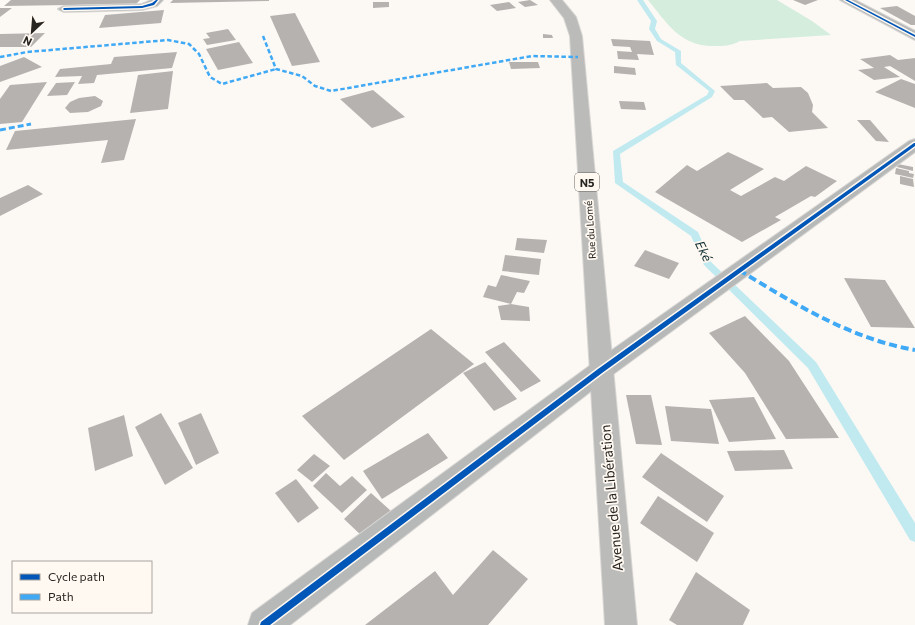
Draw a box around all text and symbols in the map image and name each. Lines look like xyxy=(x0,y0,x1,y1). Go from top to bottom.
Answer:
north arrow xyxy=(12,12,52,52)
text: N xyxy=(21,34,34,49)
road number: N5 xyxy=(575,173,599,191)
street label: Rue du Lomé xyxy=(582,200,598,260)
water label: Eké xyxy=(692,238,716,265)
street label: Avenue de la Libération xyxy=(596,424,626,572)
legend xyxy=(12,561,152,613)
text: Cycle path xyxy=(48,569,105,583)
text: Path xyxy=(48,589,74,603)

